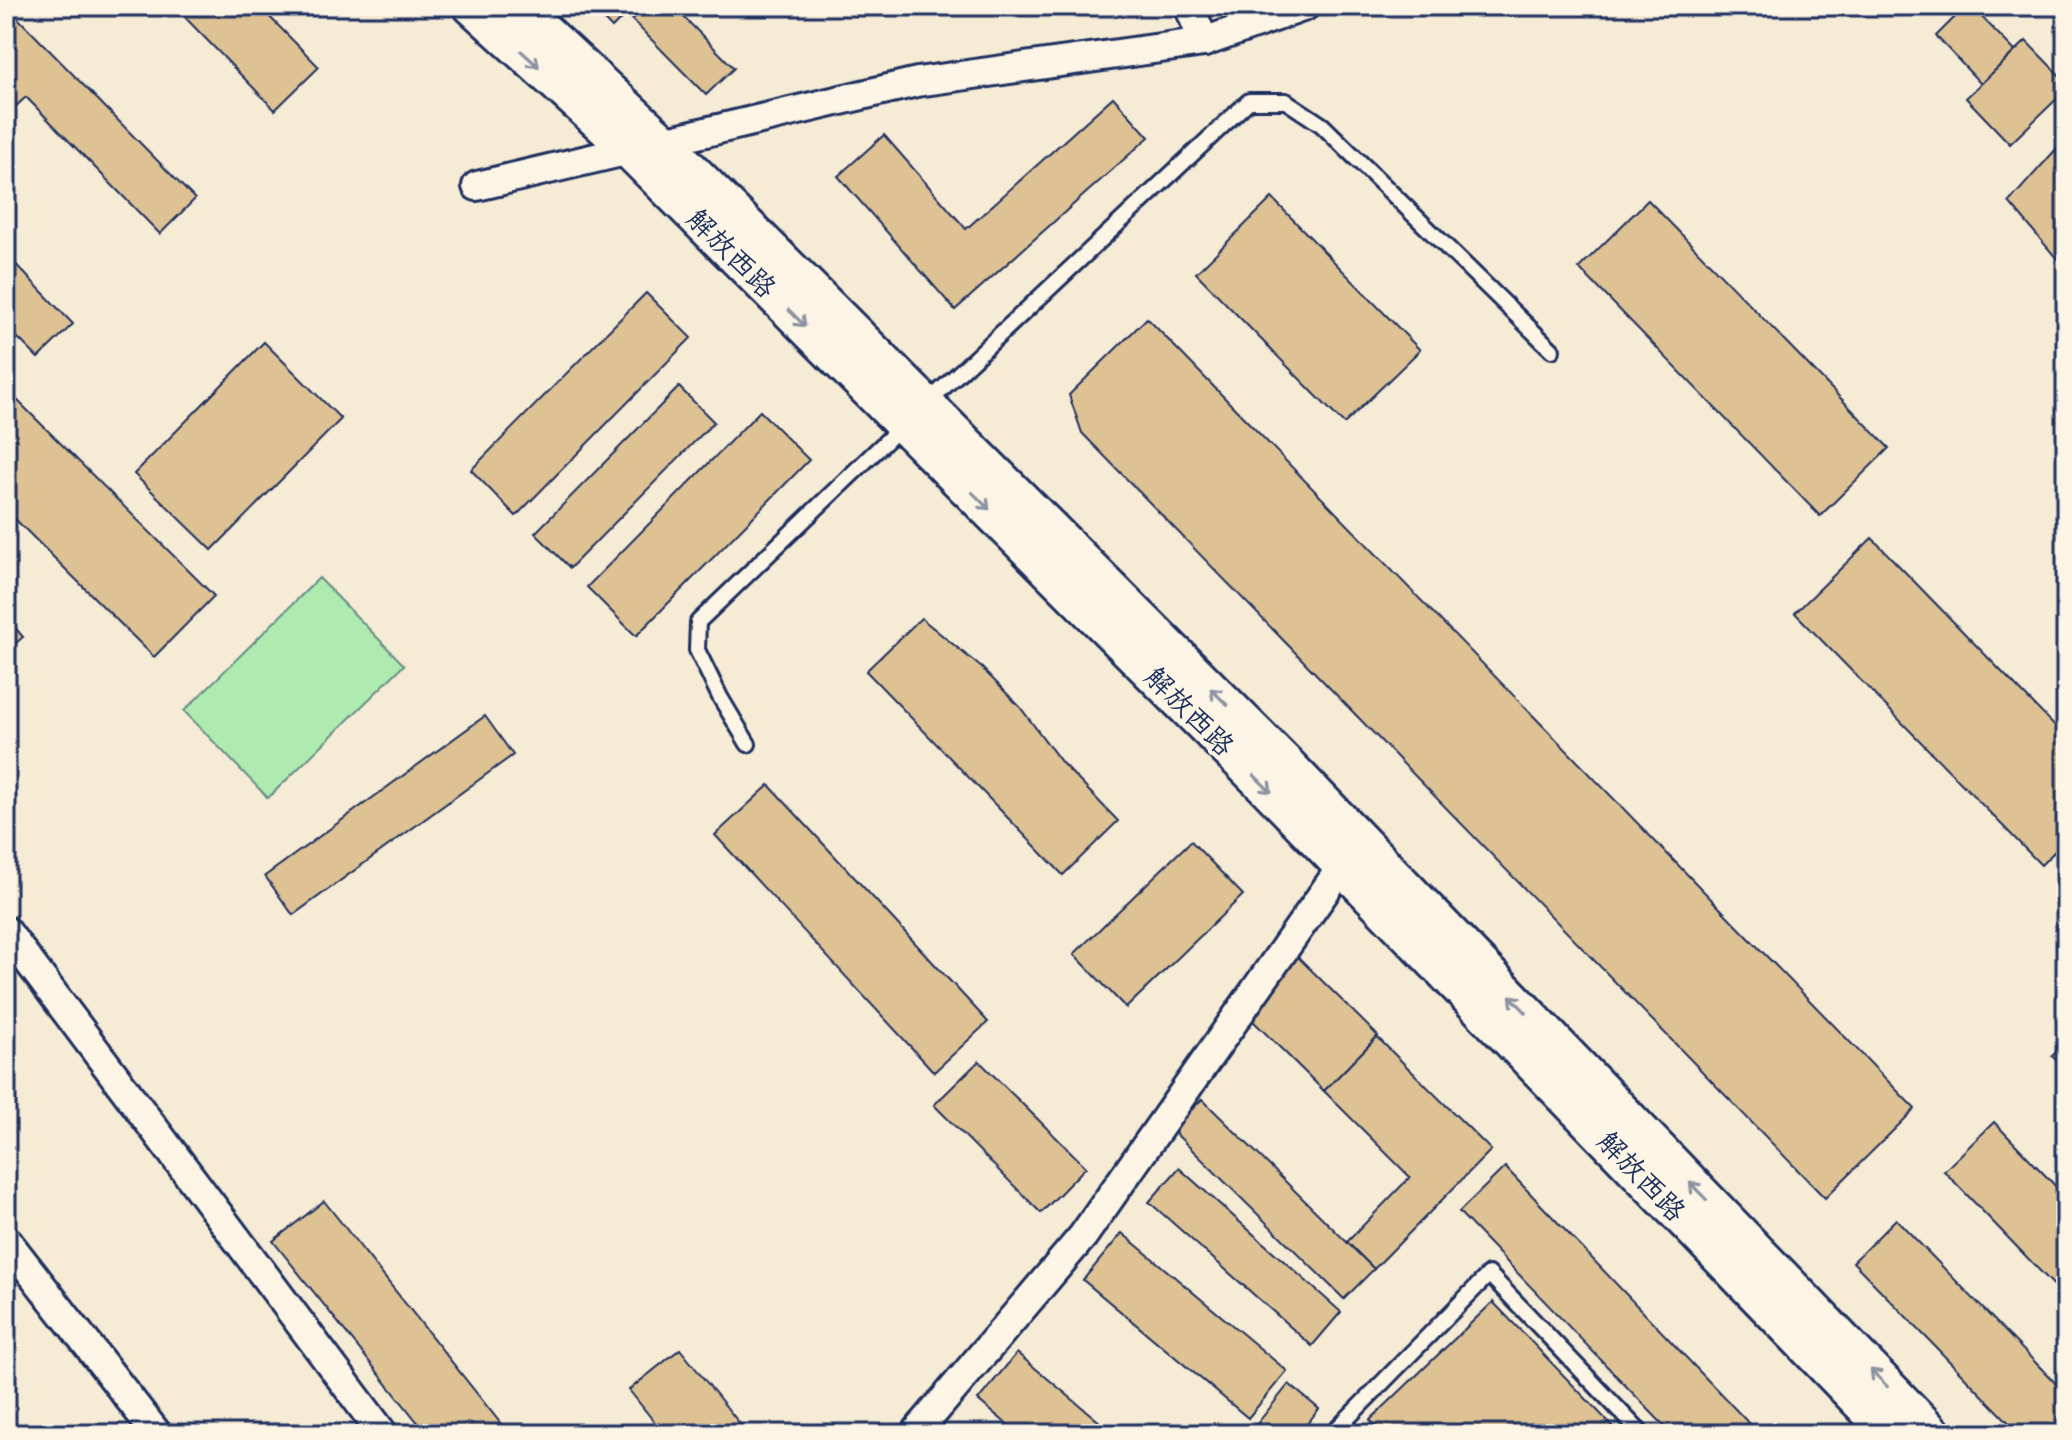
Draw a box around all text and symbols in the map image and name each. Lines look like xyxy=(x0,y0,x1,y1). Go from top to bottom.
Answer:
one-way arrow xyxy=(519,49,539,67)
street label: 解放西路 xyxy=(679,200,785,306)
one-way arrow xyxy=(787,308,806,328)
one-way arrow xyxy=(970,491,990,511)
street label: 解放西路 xyxy=(1137,658,1243,764)
one-way arrow xyxy=(1210,688,1229,707)
one-way arrow xyxy=(1253,775,1273,794)
one-way arrow xyxy=(1508,994,1527,1014)
street label: 解放西路 xyxy=(1589,1123,1695,1229)
one-way arrow xyxy=(1689,1182,1708,1201)
one-way arrow xyxy=(1870,1369,1889,1388)

